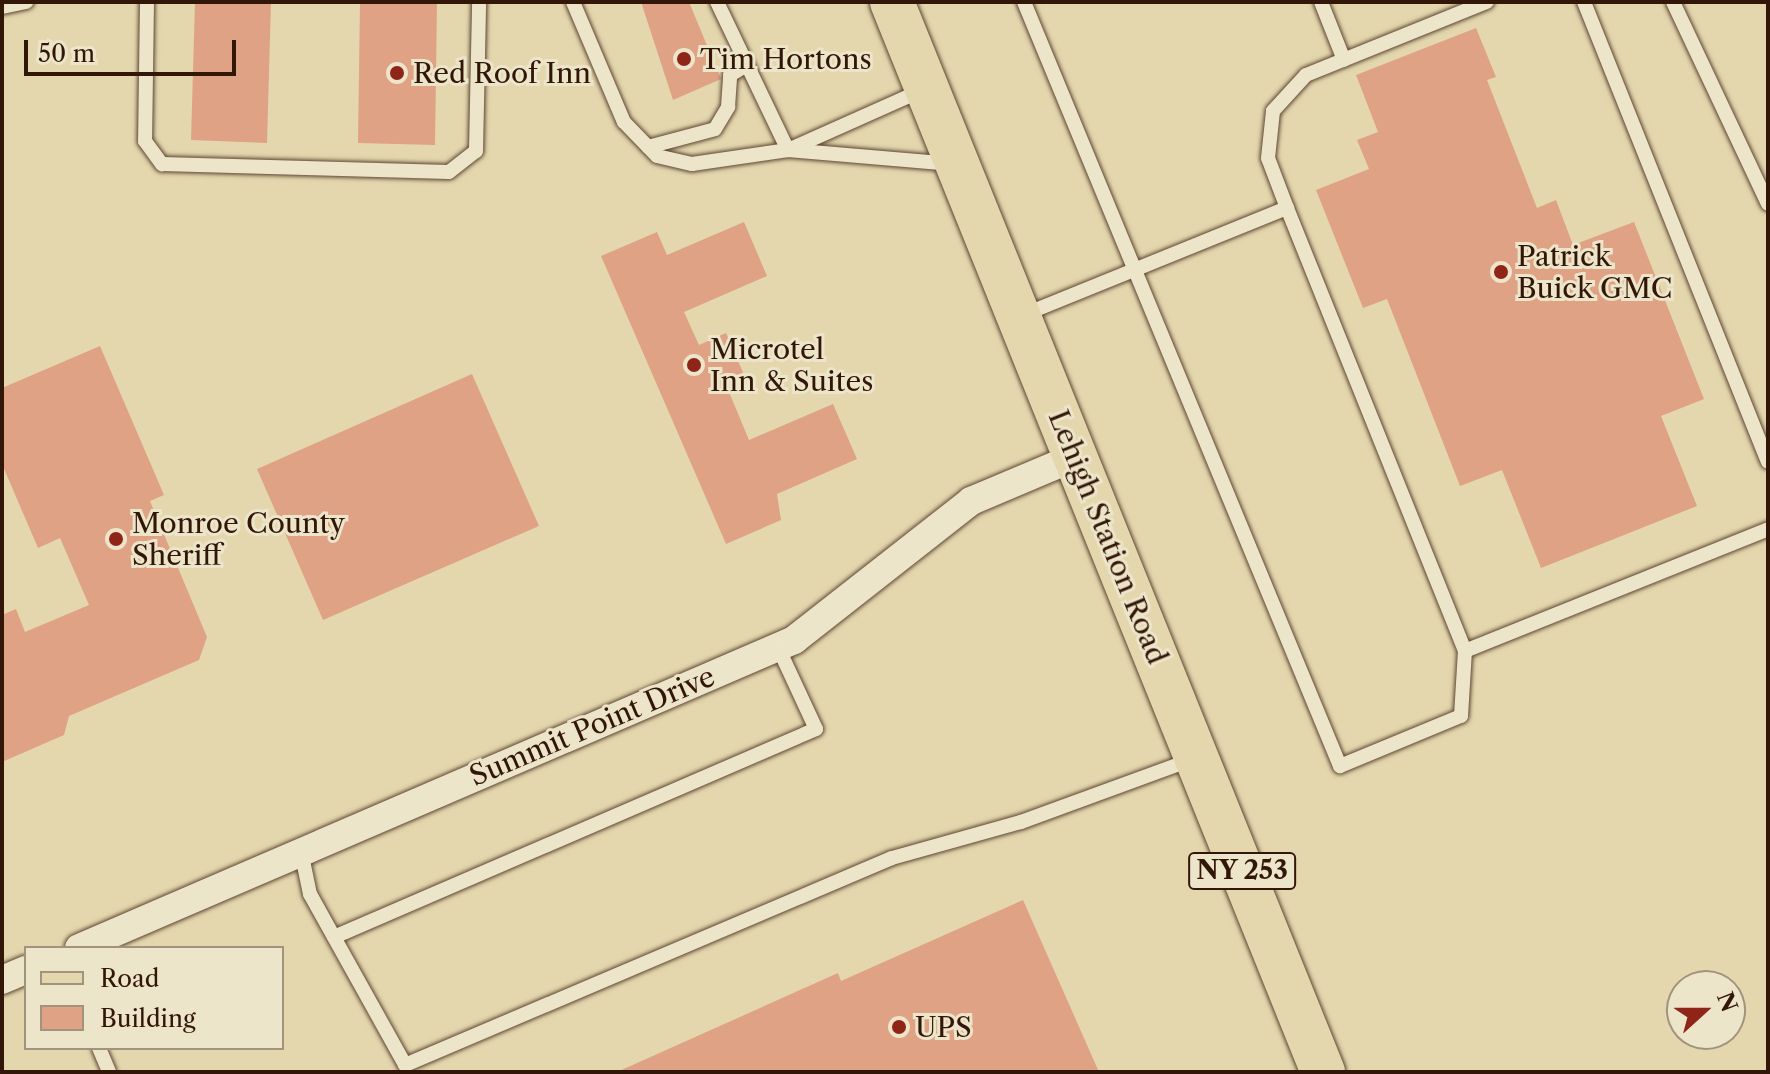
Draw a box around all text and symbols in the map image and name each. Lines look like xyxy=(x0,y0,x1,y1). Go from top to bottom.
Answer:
scale bar xyxy=(28,24,240,74)
text: 50 m xyxy=(38,39,95,68)
place label: Tim Hortons xyxy=(700,42,872,76)
marker: Tim Hortons xyxy=(675,50,693,68)
place label: Red Roof Inn xyxy=(413,56,591,90)
marker: Red Roof Inn xyxy=(388,64,406,82)
place label: Patrick Buick GMC xyxy=(1517,239,1673,305)
marker: Patrick Buick GMC xyxy=(1492,263,1510,281)
place label: Microtel Inn & Suites xyxy=(710,332,873,398)
marker: Microtel Inn & Suites xyxy=(685,356,703,374)
street label: Lehigh Station Road xyxy=(1042,405,1174,669)
place label: Monroe County Sheriff xyxy=(132,506,345,572)
marker: Monroe County Sheriff xyxy=(107,530,125,548)
street label: Summit Point Drive xyxy=(464,659,720,793)
road number: NY 253 xyxy=(1186,849,1298,893)
legend xyxy=(24,946,284,1050)
text: Road xyxy=(100,964,159,993)
north arrow xyxy=(1666,970,1746,1050)
text: N xyxy=(1711,988,1743,1016)
text: Building xyxy=(100,1004,196,1033)
place label: UPS xyxy=(915,1010,972,1044)
marker: UPS xyxy=(890,1018,908,1036)

